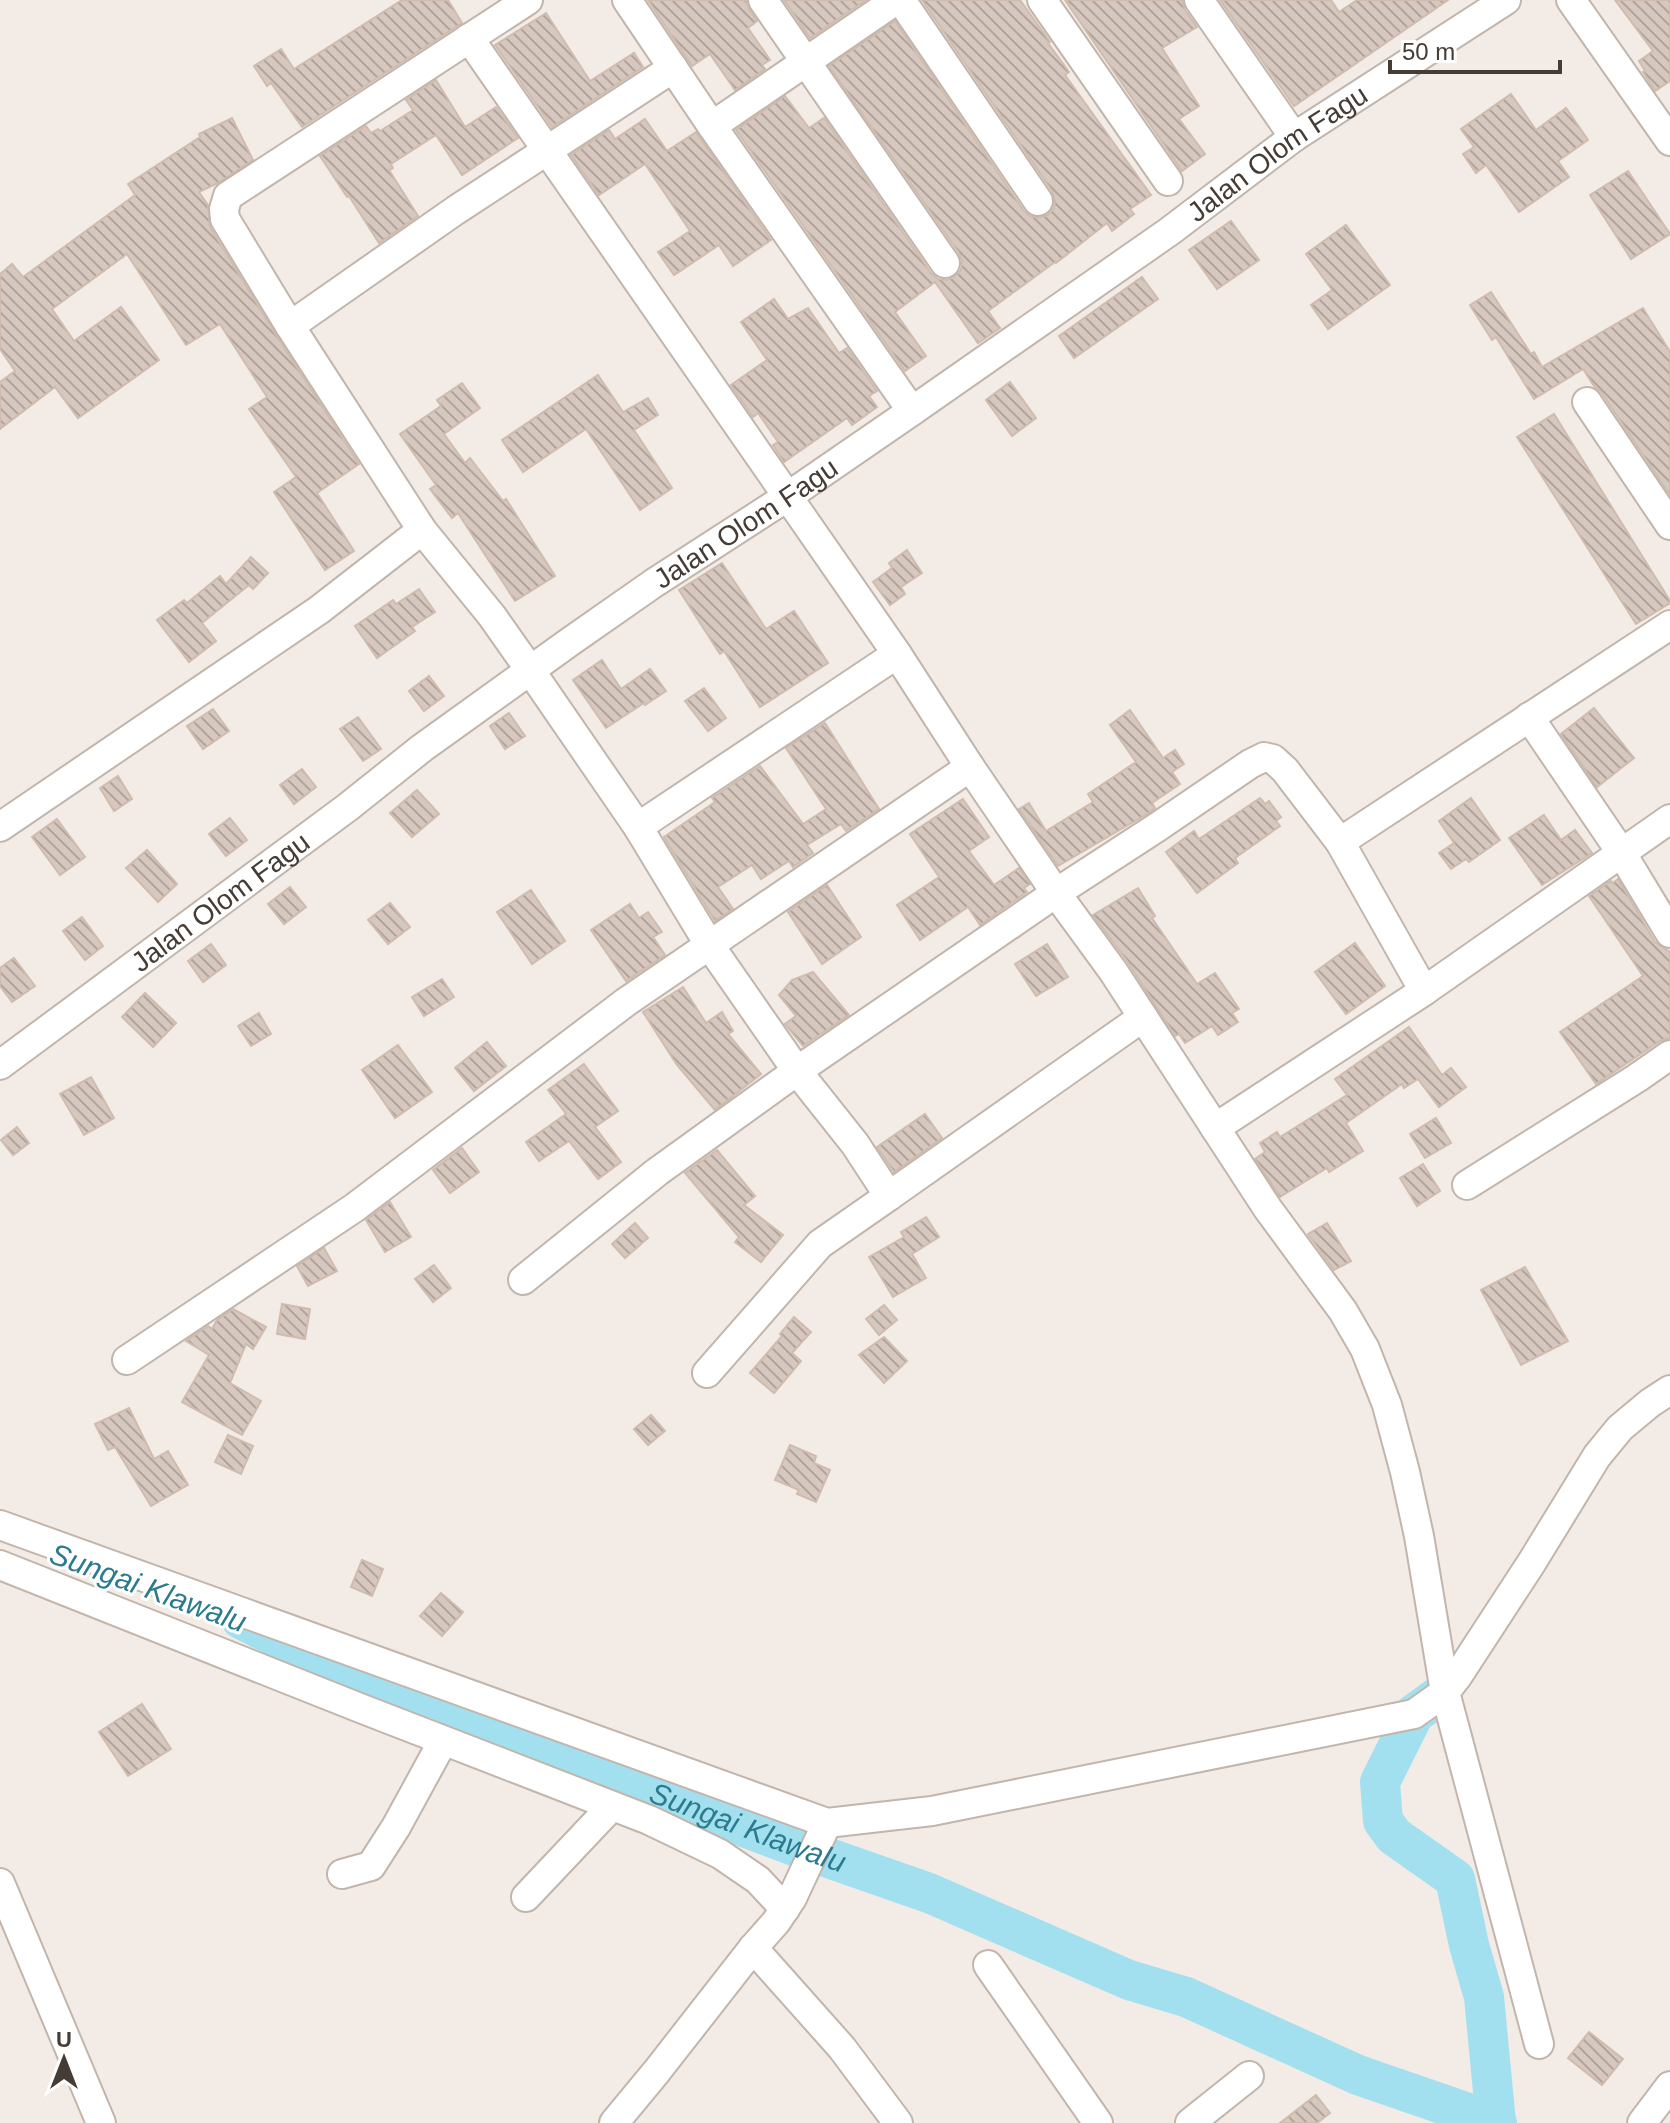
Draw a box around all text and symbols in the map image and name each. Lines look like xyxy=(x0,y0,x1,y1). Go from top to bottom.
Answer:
scale bar xyxy=(1390,24,1560,74)
text: 50 m xyxy=(1402,38,1455,65)
street label: Jalan Olom Fagu xyxy=(1182,79,1373,228)
street label: Jalan Olom Fagu xyxy=(648,452,844,595)
street label: Jalan Olom Fagu xyxy=(126,826,315,978)
water label: Sungai Klawalu xyxy=(45,1537,251,1639)
water label: Sungai Klawalu xyxy=(645,1776,851,1879)
north arrow xyxy=(24,2019,104,2099)
text: U xyxy=(56,2027,72,2052)

